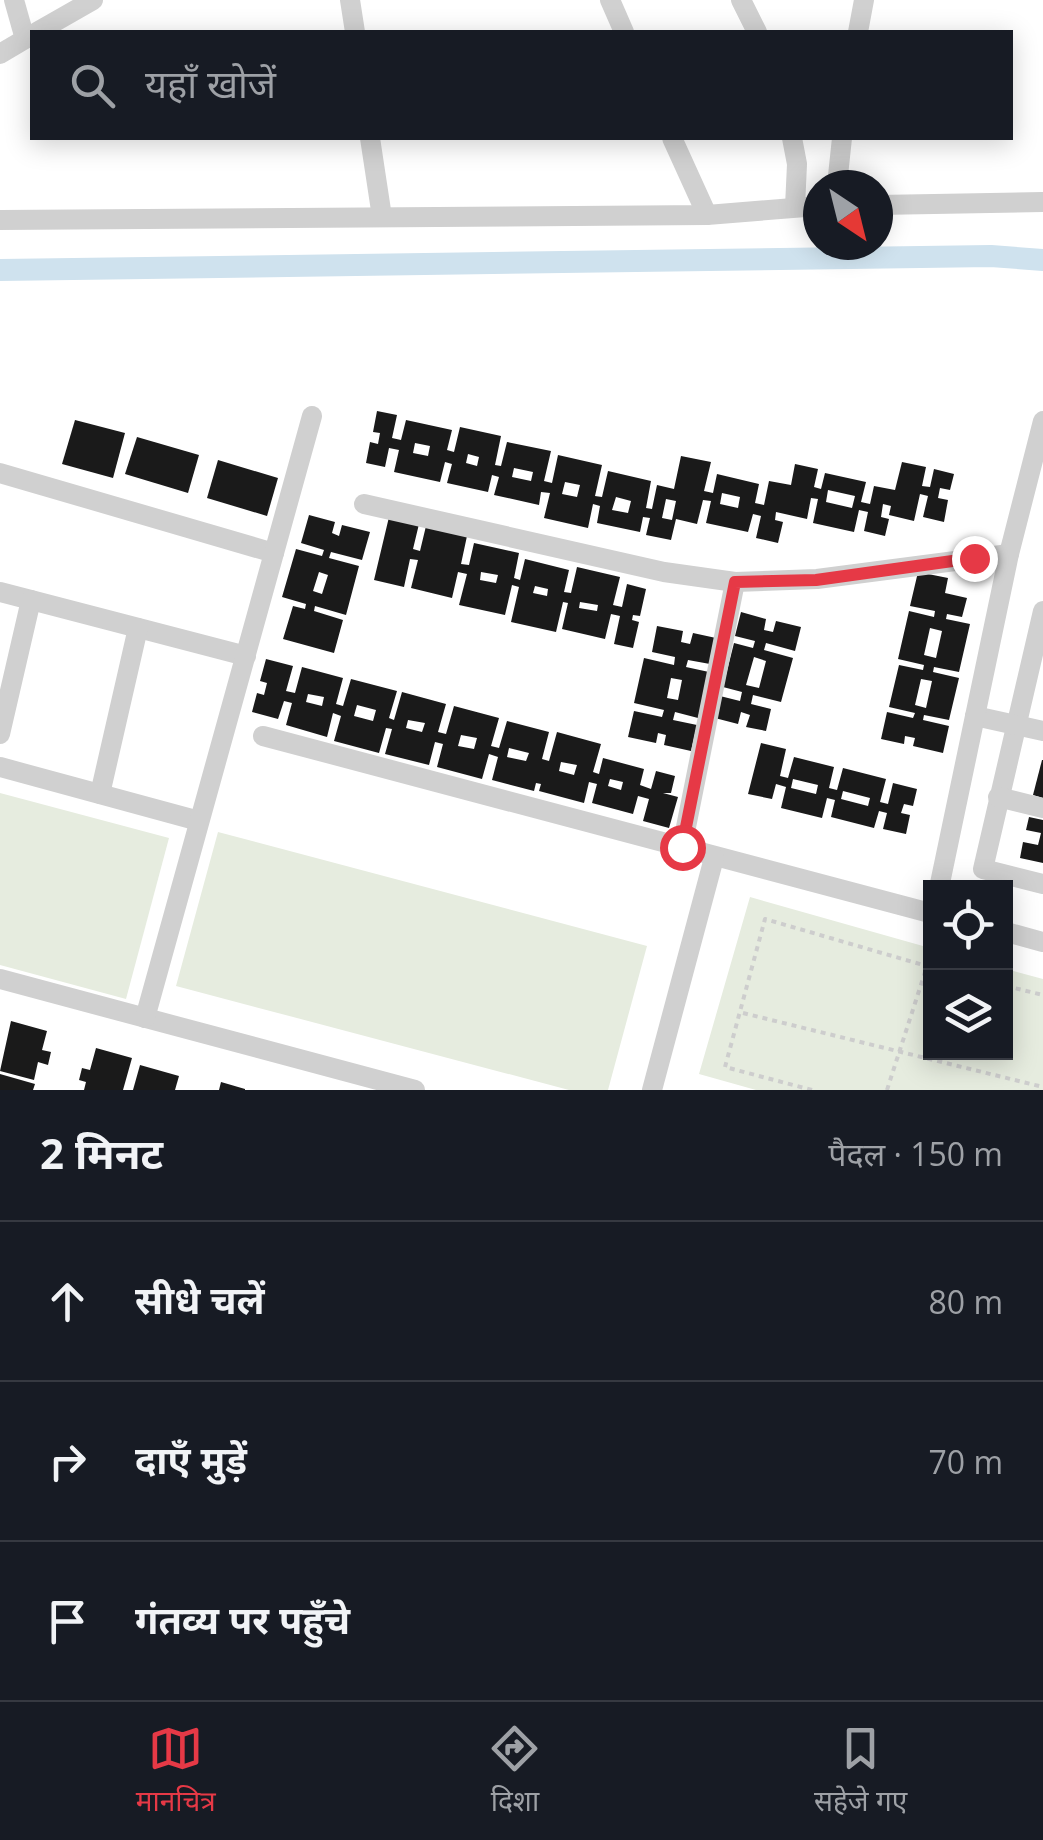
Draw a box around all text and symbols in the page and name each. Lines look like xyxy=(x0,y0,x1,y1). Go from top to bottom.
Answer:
search box xyxy=(30,30,1013,140)
text: यहाँ खोजें xyxy=(145,57,276,109)
icon: search xyxy=(65,58,120,113)
north arrow xyxy=(803,170,893,260)
route end xyxy=(952,536,998,582)
route start xyxy=(660,825,706,871)
map controls xyxy=(923,880,1013,1060)
button: locate xyxy=(923,880,1013,970)
button: layers xyxy=(923,970,1013,1060)
text: 2 मिनट xyxy=(40,1124,163,1181)
text: पैदल · 150 m xyxy=(828,1132,1003,1175)
text: सीधे चलें xyxy=(135,1273,265,1325)
icon: ahead xyxy=(40,1274,95,1329)
text: 80 m xyxy=(928,1280,1003,1323)
text: दाएँ मुड़ें xyxy=(135,1433,247,1485)
icon: right xyxy=(40,1434,95,1489)
text: 70 m xyxy=(928,1440,1003,1483)
text: गंतव्य पर पहुँचे xyxy=(135,1593,350,1645)
icon: arrive xyxy=(40,1594,95,1649)
tab: मानचित्र xyxy=(136,1721,216,1822)
tab: दिशा xyxy=(487,1721,542,1822)
tab: सहेजे गए xyxy=(814,1721,907,1822)

